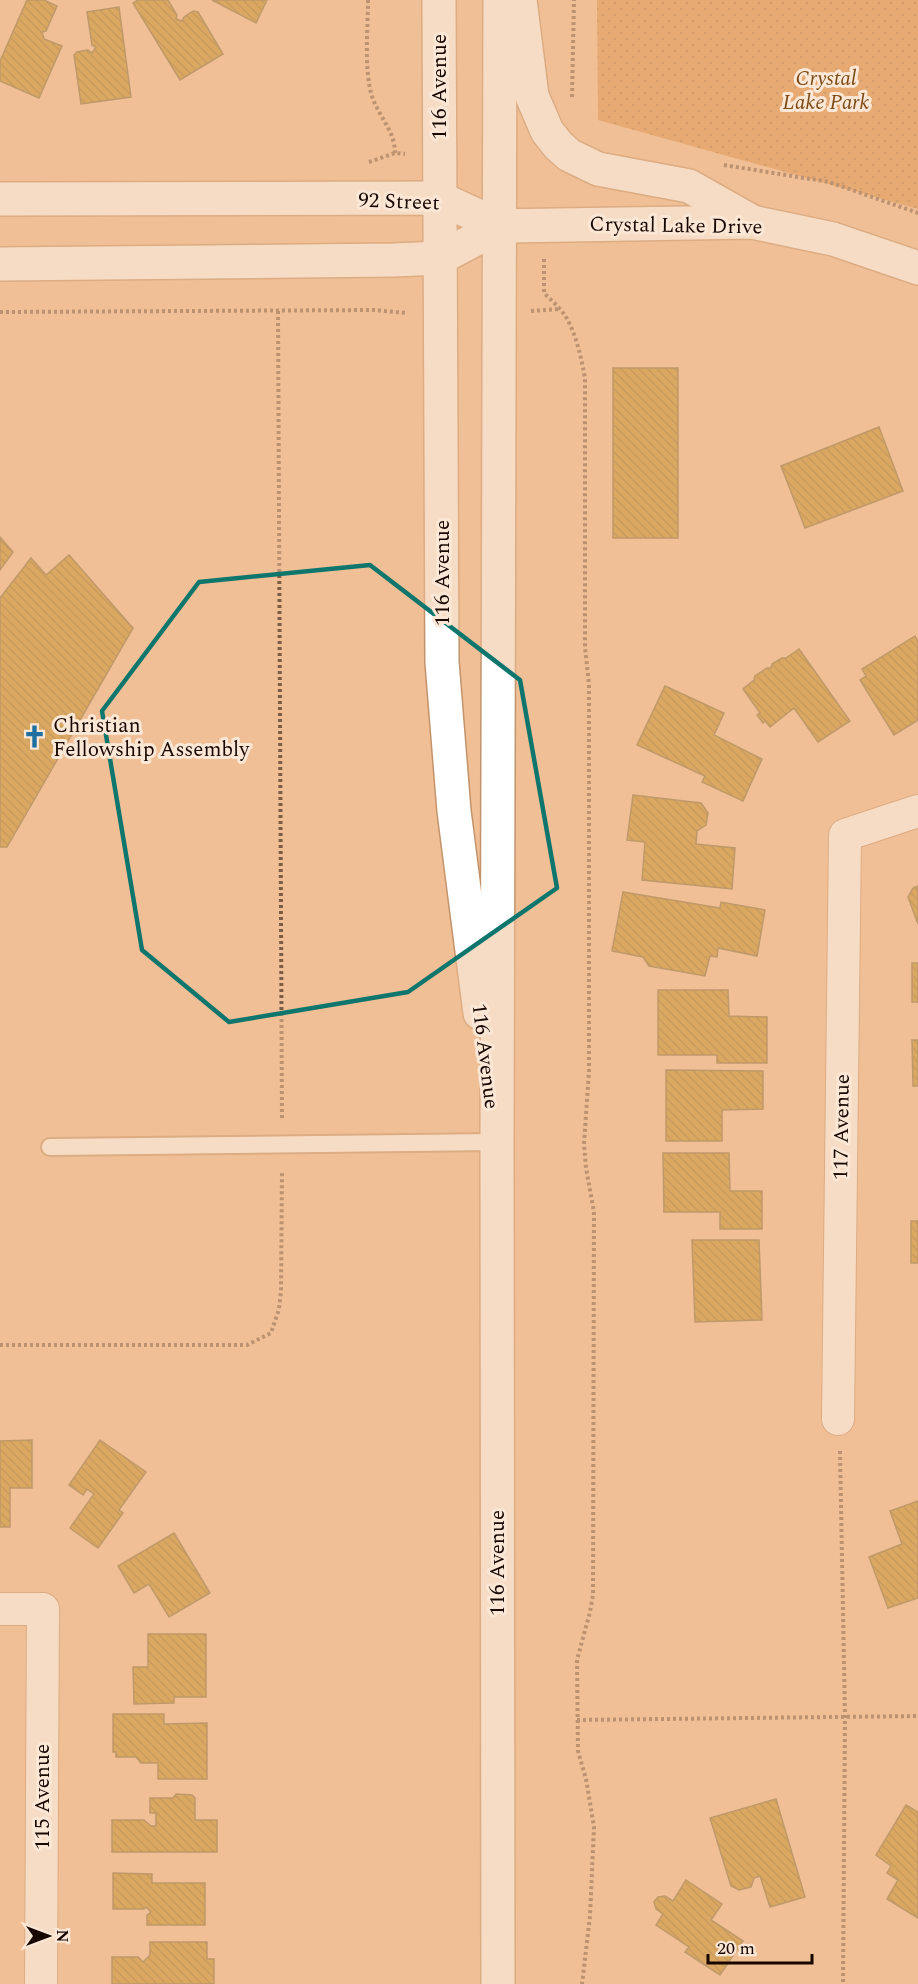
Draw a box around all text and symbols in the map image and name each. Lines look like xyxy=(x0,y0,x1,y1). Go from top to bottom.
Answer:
street label: 116 Avenue xyxy=(424,34,456,140)
park label: Crystal Lake Park xyxy=(783,63,870,119)
street label: 92 Street xyxy=(358,185,440,219)
street label: Crystal Lake Drive xyxy=(589,208,763,244)
street label: 116 Avenue xyxy=(427,520,459,626)
place label: Christian Fellowship Assembly xyxy=(53,710,250,766)
church icon: Christian Fellowship Assembly xyxy=(22,724,48,750)
street label: 116 Avenue xyxy=(463,1002,507,1111)
street label: 117 Avenue xyxy=(825,1074,859,1180)
street label: 116 Avenue xyxy=(482,1510,514,1616)
street label: 115 Avenue xyxy=(27,1744,59,1850)
north arrow xyxy=(18,1906,78,1966)
scale bar xyxy=(708,1927,812,1965)
text: N xyxy=(50,1929,74,1943)
text: 20 m xyxy=(717,1935,755,1962)

